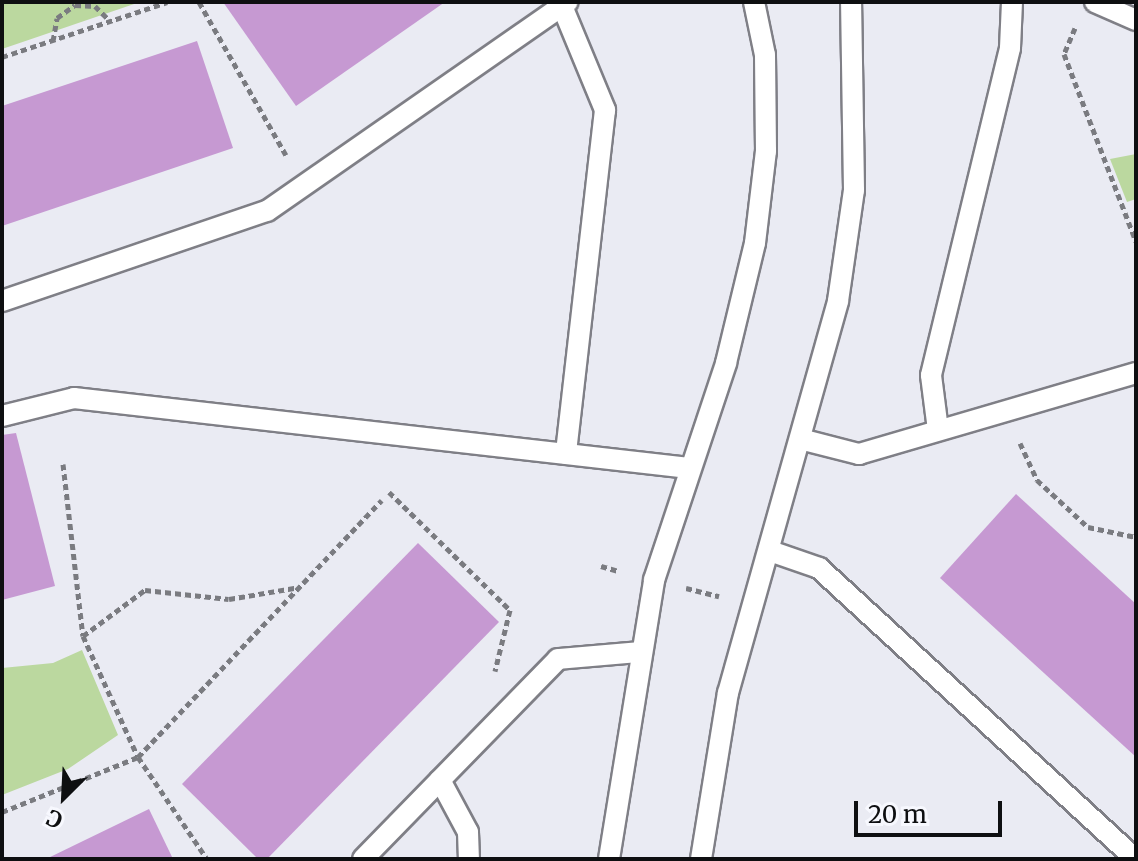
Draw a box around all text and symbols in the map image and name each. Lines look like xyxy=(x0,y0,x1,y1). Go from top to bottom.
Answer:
north arrow xyxy=(24,757,104,837)
scale bar xyxy=(858,785,1006,835)
text: 20 m xyxy=(868,799,927,830)
text: С xyxy=(42,803,67,835)

